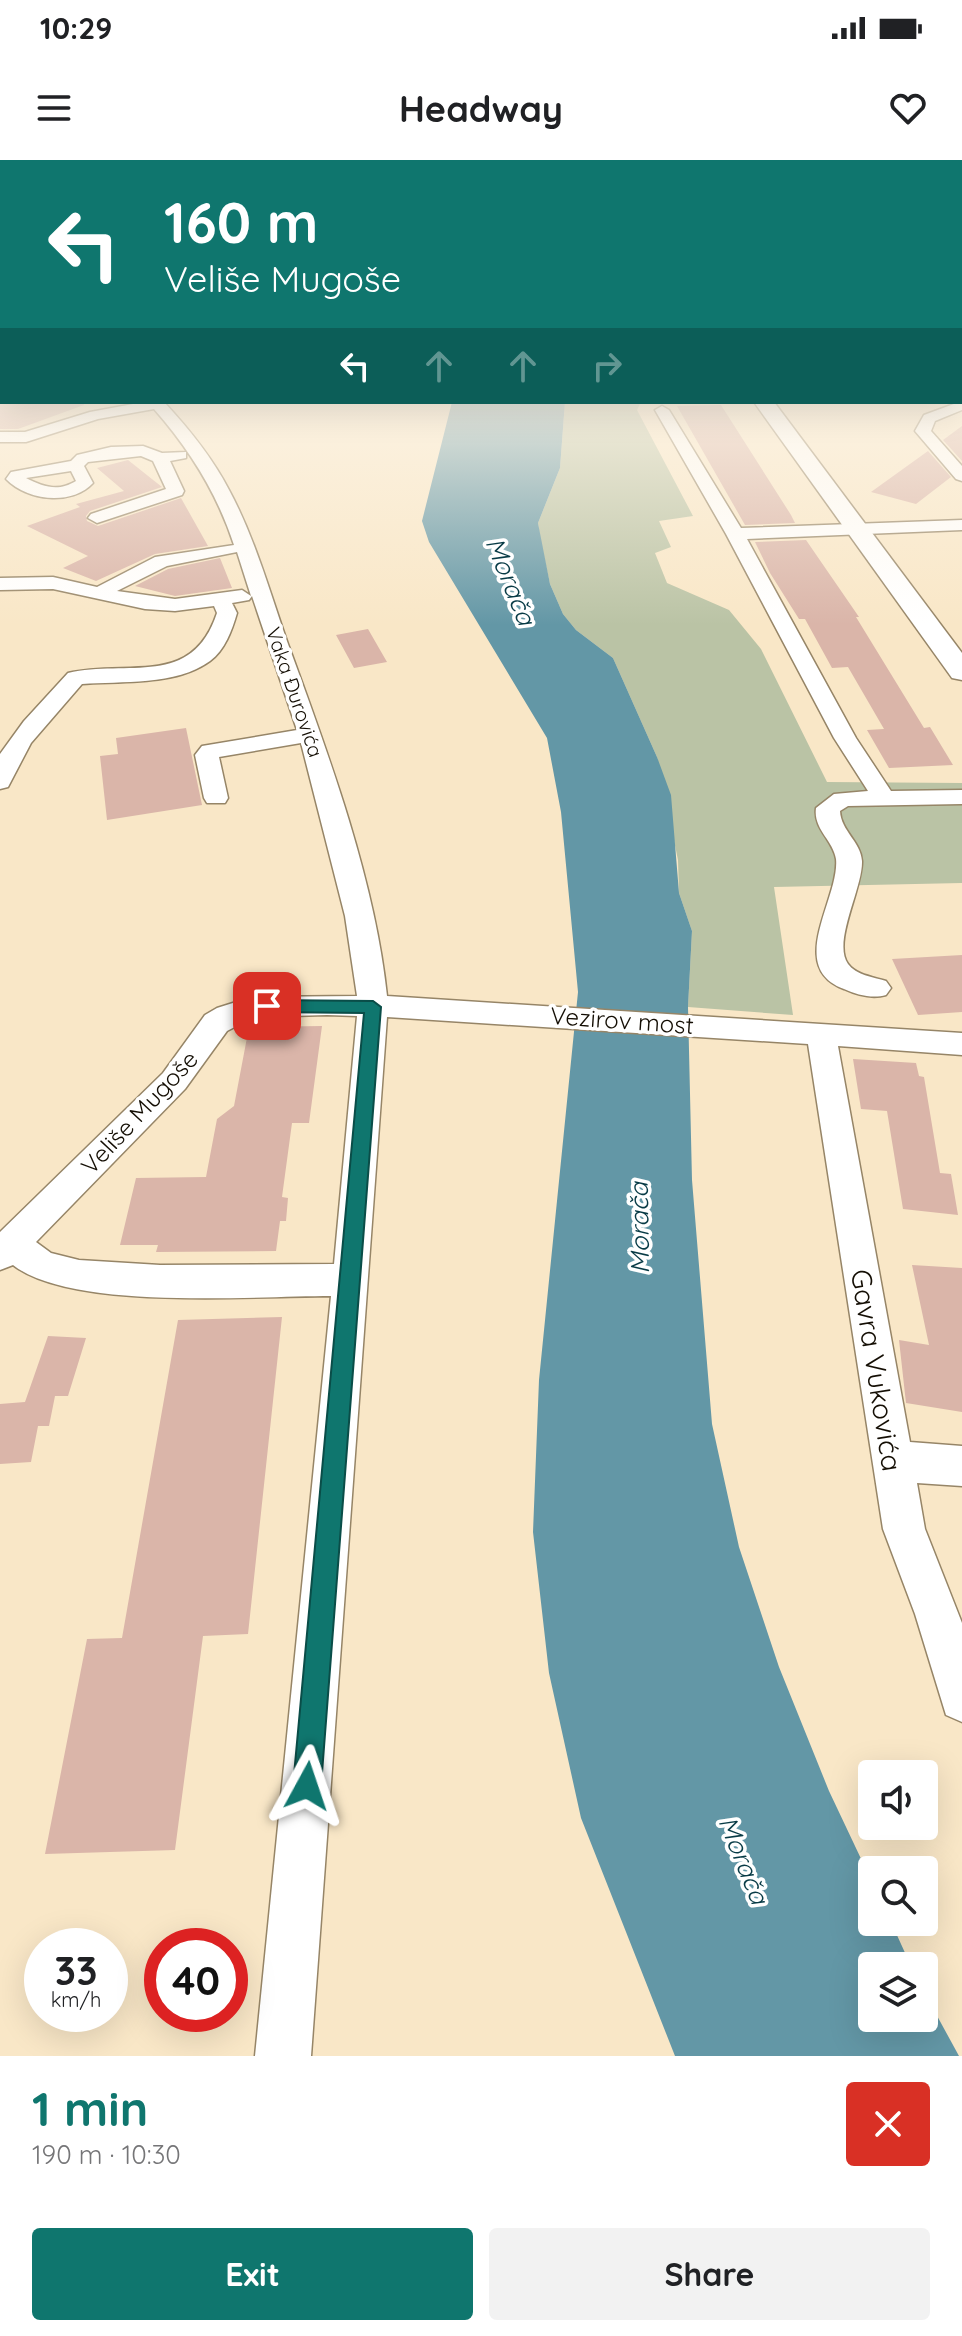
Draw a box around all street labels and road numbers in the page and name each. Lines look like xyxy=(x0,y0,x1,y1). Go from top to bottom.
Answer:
street label: Vaka Đurovića xyxy=(261,624,329,760)
street label: Vezirov most xyxy=(549,1000,695,1040)
street label: Veliše Mugoše xyxy=(74,1044,204,1180)
street label: Gavra Vukovića xyxy=(844,1266,910,1474)

